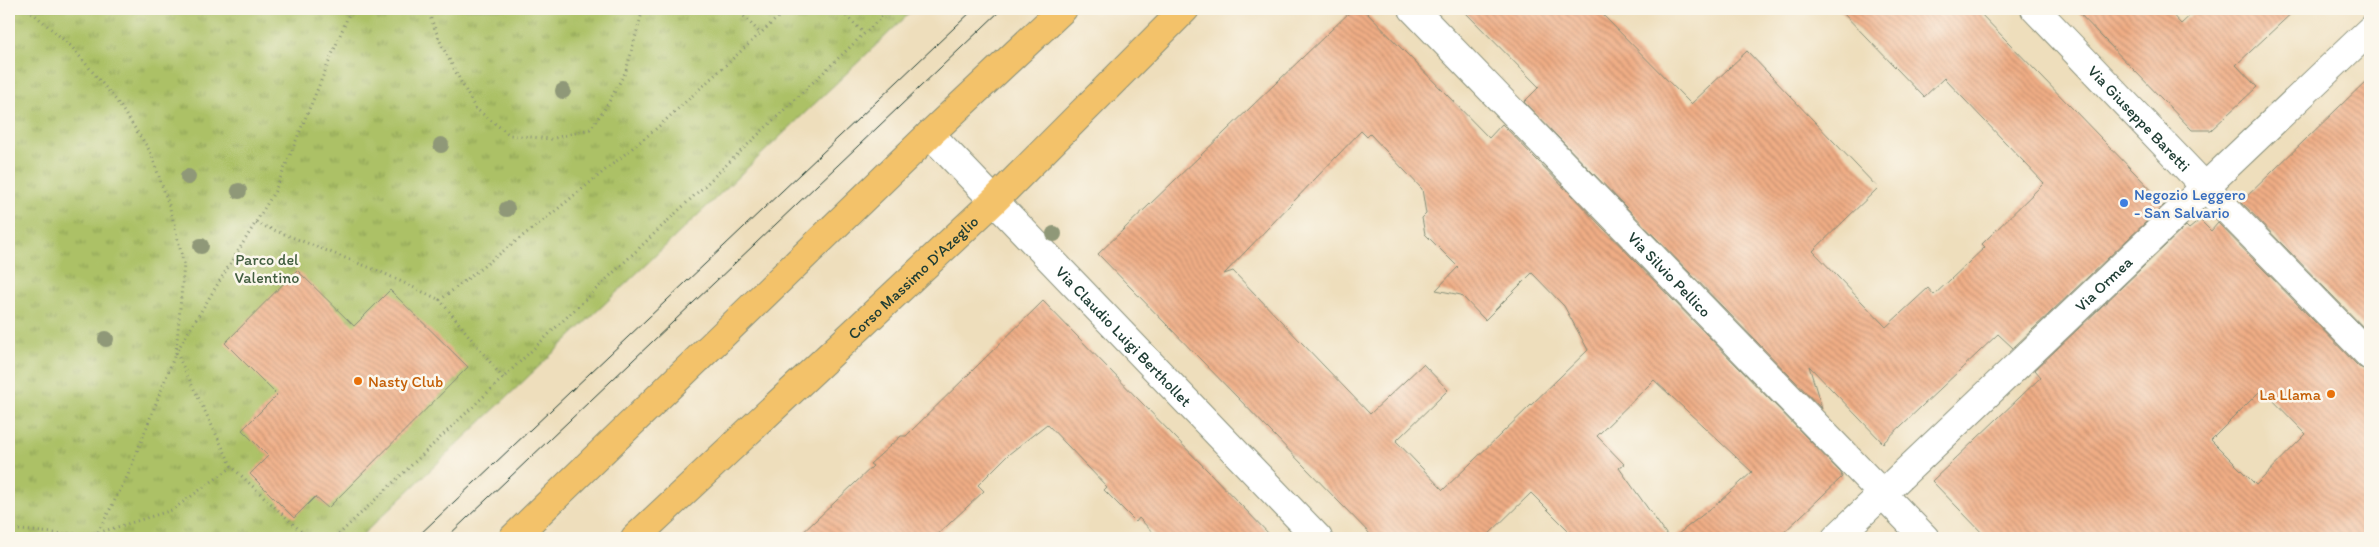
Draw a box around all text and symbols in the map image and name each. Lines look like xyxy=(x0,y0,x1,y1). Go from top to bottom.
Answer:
street label: Via Giuseppe Baretti xyxy=(2084,61,2194,175)
place label: Negozio Leggero - San Salvario xyxy=(2134,185,2246,222)
marker: Negozio Leggero - San Salvario xyxy=(2118,197,2130,209)
street label: Corso Massimo D'Azeglio xyxy=(844,211,982,343)
street label: Via Silvio Pellico xyxy=(1624,228,1715,321)
park label: Parco del Valentino xyxy=(235,250,300,287)
street label: Via Ormea xyxy=(2071,252,2136,315)
street label: Via Claudio Luigi Berthollet xyxy=(1052,262,1196,410)
place label: Nasty Club xyxy=(368,372,443,391)
marker: Nasty Club xyxy=(352,375,364,387)
place label: La Llama xyxy=(2259,385,2322,404)
marker: La Llama xyxy=(2325,388,2337,400)

